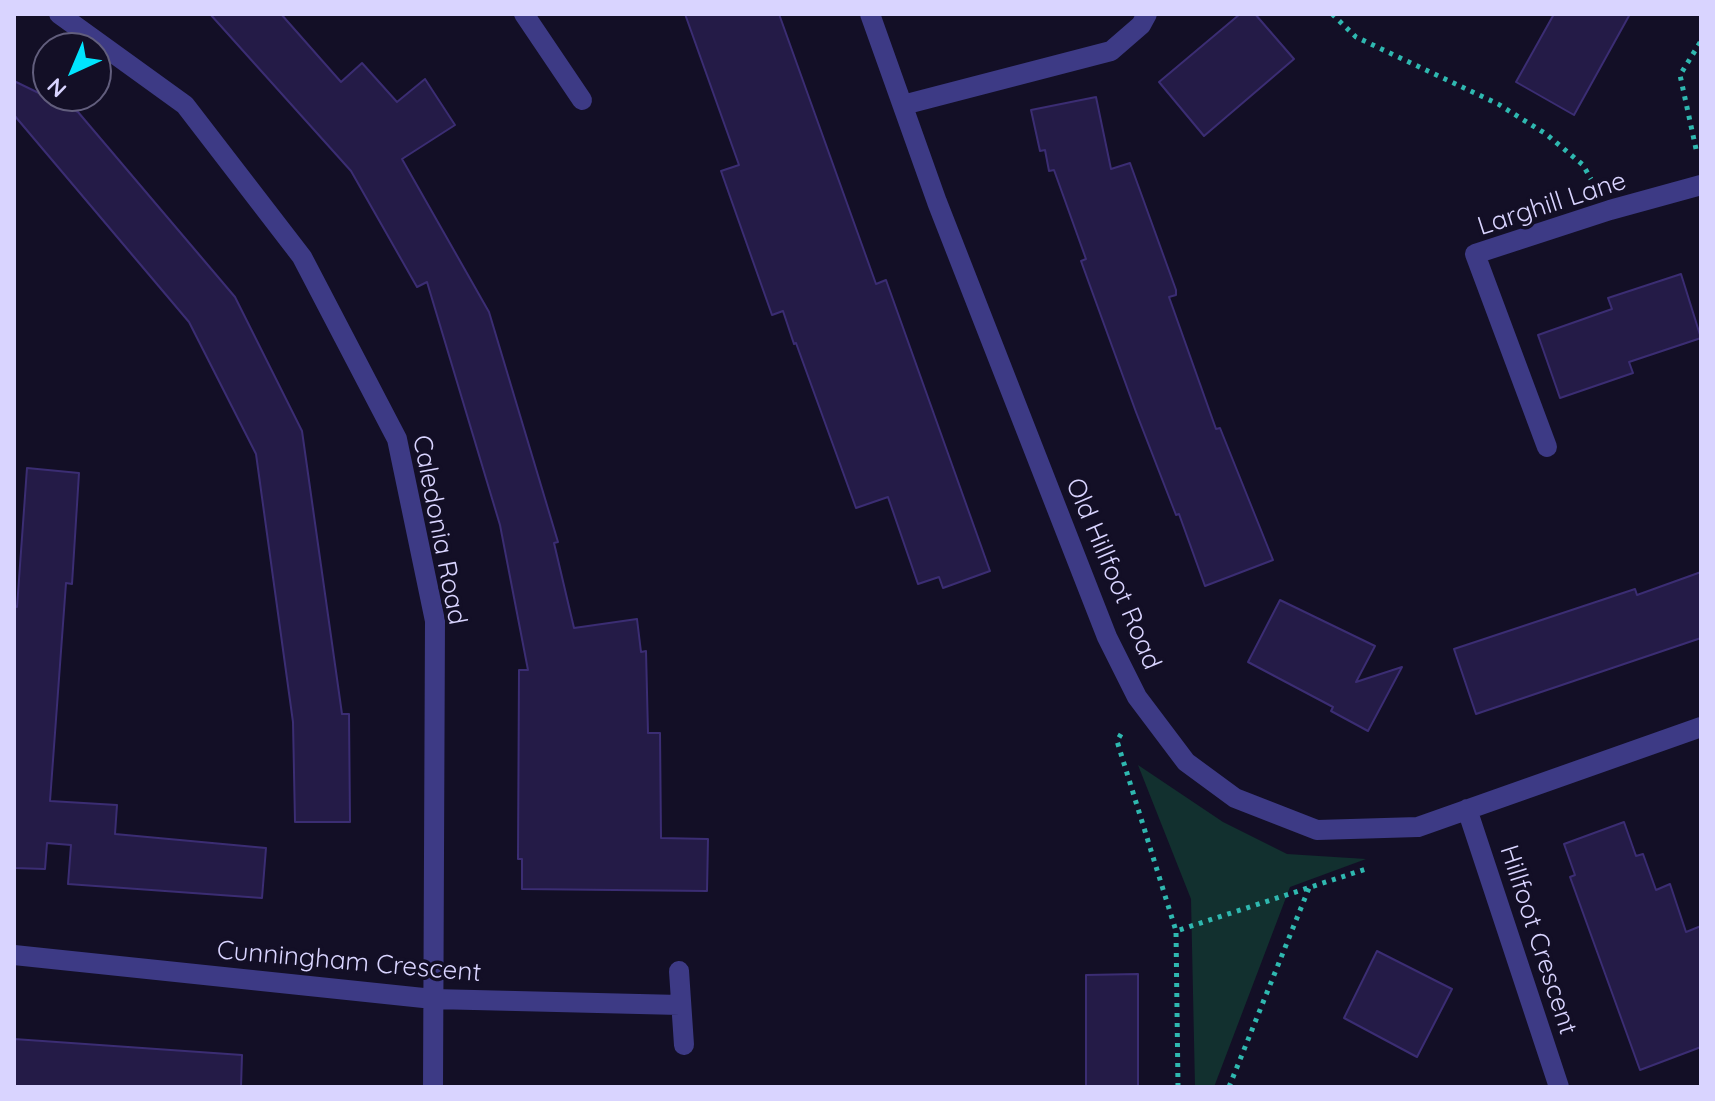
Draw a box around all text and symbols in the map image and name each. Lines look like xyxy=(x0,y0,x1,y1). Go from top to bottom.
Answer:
north arrow xyxy=(32,32,112,112)
text: N xyxy=(41,72,72,104)
street label: Larghill Lane xyxy=(1474,165,1630,243)
street label: Caledonia Road xyxy=(405,433,473,627)
street label: Old Hillfoot Road xyxy=(1059,474,1167,674)
street label: Hillfoot Crescent xyxy=(1493,841,1583,1039)
street label: Cunningham Crescent xyxy=(216,935,482,989)

